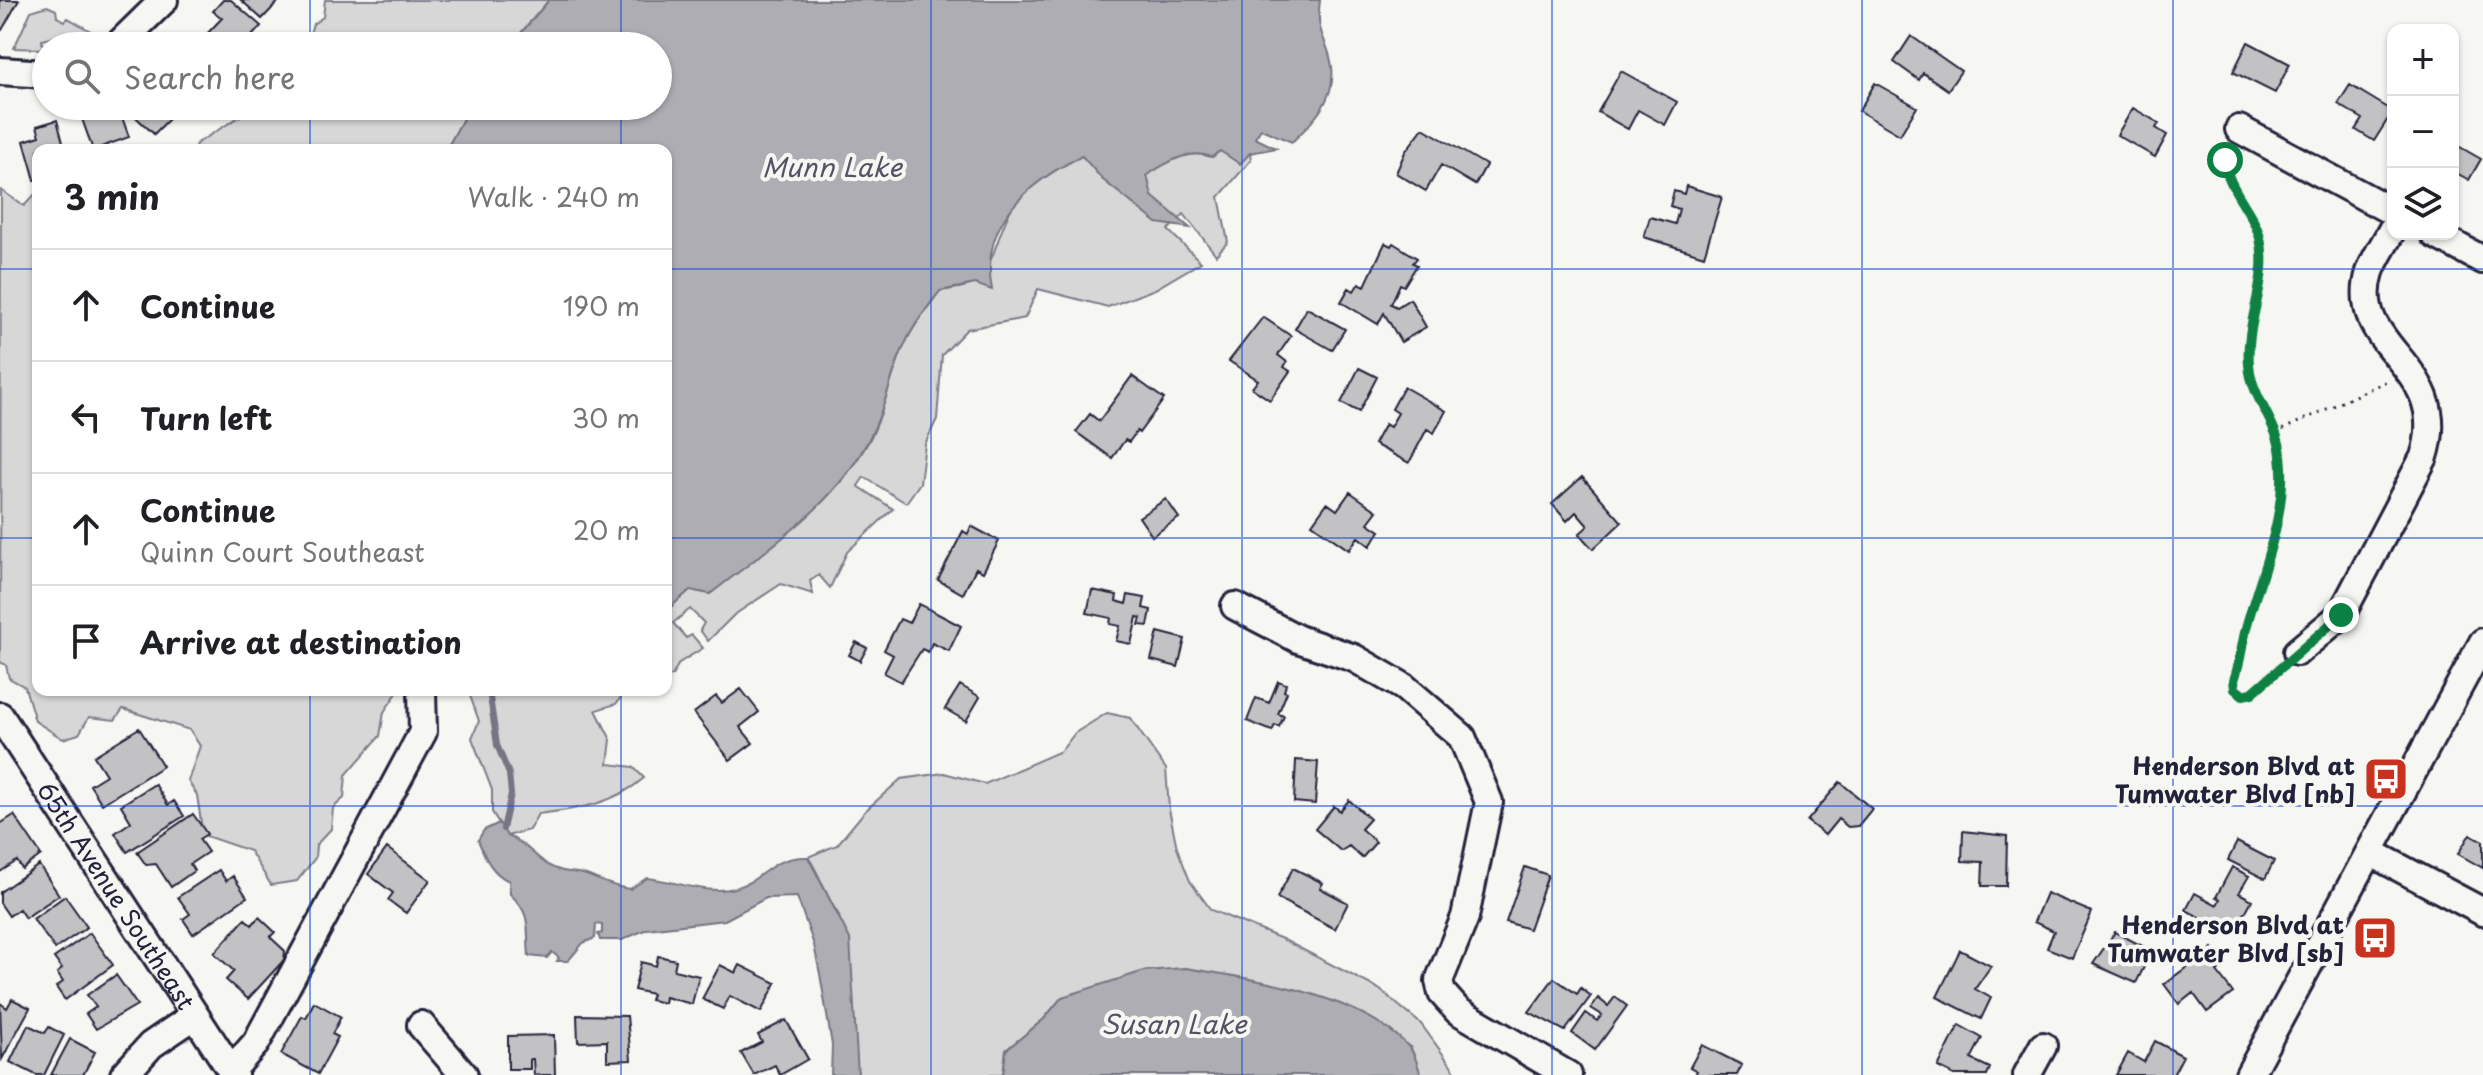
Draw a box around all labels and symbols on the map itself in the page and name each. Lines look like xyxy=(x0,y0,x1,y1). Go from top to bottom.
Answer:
route start xyxy=(2207,142,2243,178)
water label: Munn Lake xyxy=(762,147,903,186)
route end xyxy=(2323,597,2359,633)
place label: Henderson Blvd at Tumwater Blvd [nb] xyxy=(2115,747,2355,811)
bus stop icon: Henderson Blvd at Tumwater Blvd [nb] xyxy=(2362,755,2410,803)
street label: 65th Avenue Southeast xyxy=(29,774,205,1016)
place label: Henderson Blvd at Tumwater Blvd [sb] xyxy=(2107,906,2344,970)
bus stop icon: Henderson Blvd at Tumwater Blvd [sb] xyxy=(2351,914,2399,962)
water label: Susan Lake xyxy=(1101,1004,1248,1043)

